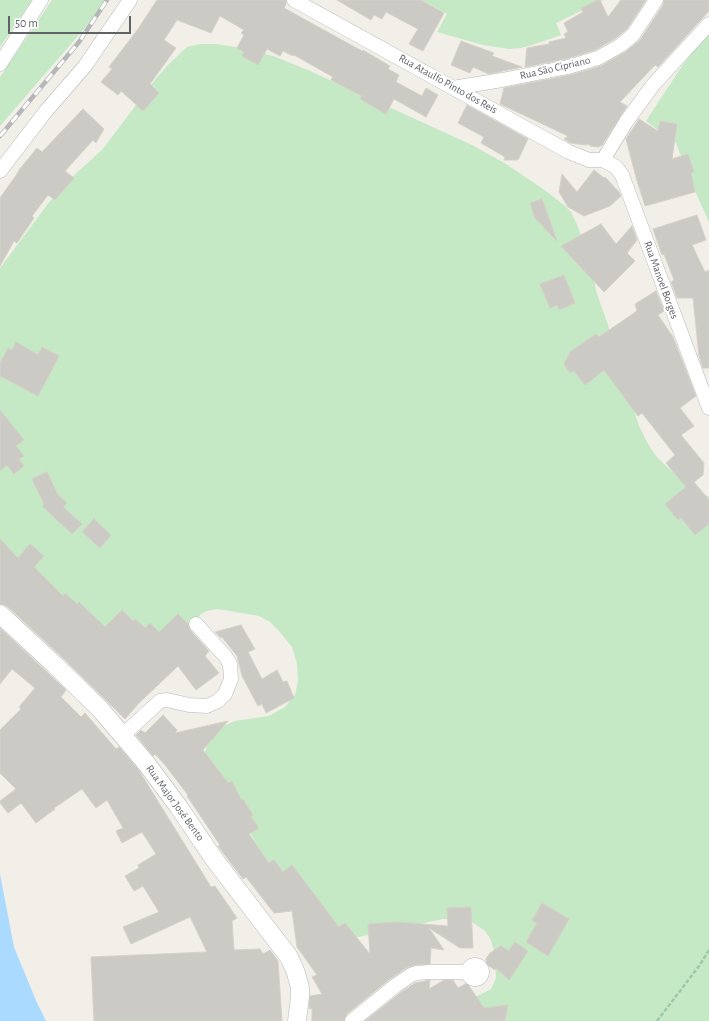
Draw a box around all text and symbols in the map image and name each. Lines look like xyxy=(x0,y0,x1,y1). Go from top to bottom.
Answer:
scale bar xyxy=(10,8,133,34)
text: 50 m xyxy=(15,17,38,29)
street label: Rua Ataulfo Pinto dos Reis xyxy=(396,51,500,117)
street label: Rua São Cipriano xyxy=(519,53,591,83)
street label: Rua Manoel Borges xyxy=(641,239,681,321)
street label: Rua Major José Bento xyxy=(143,763,207,843)

